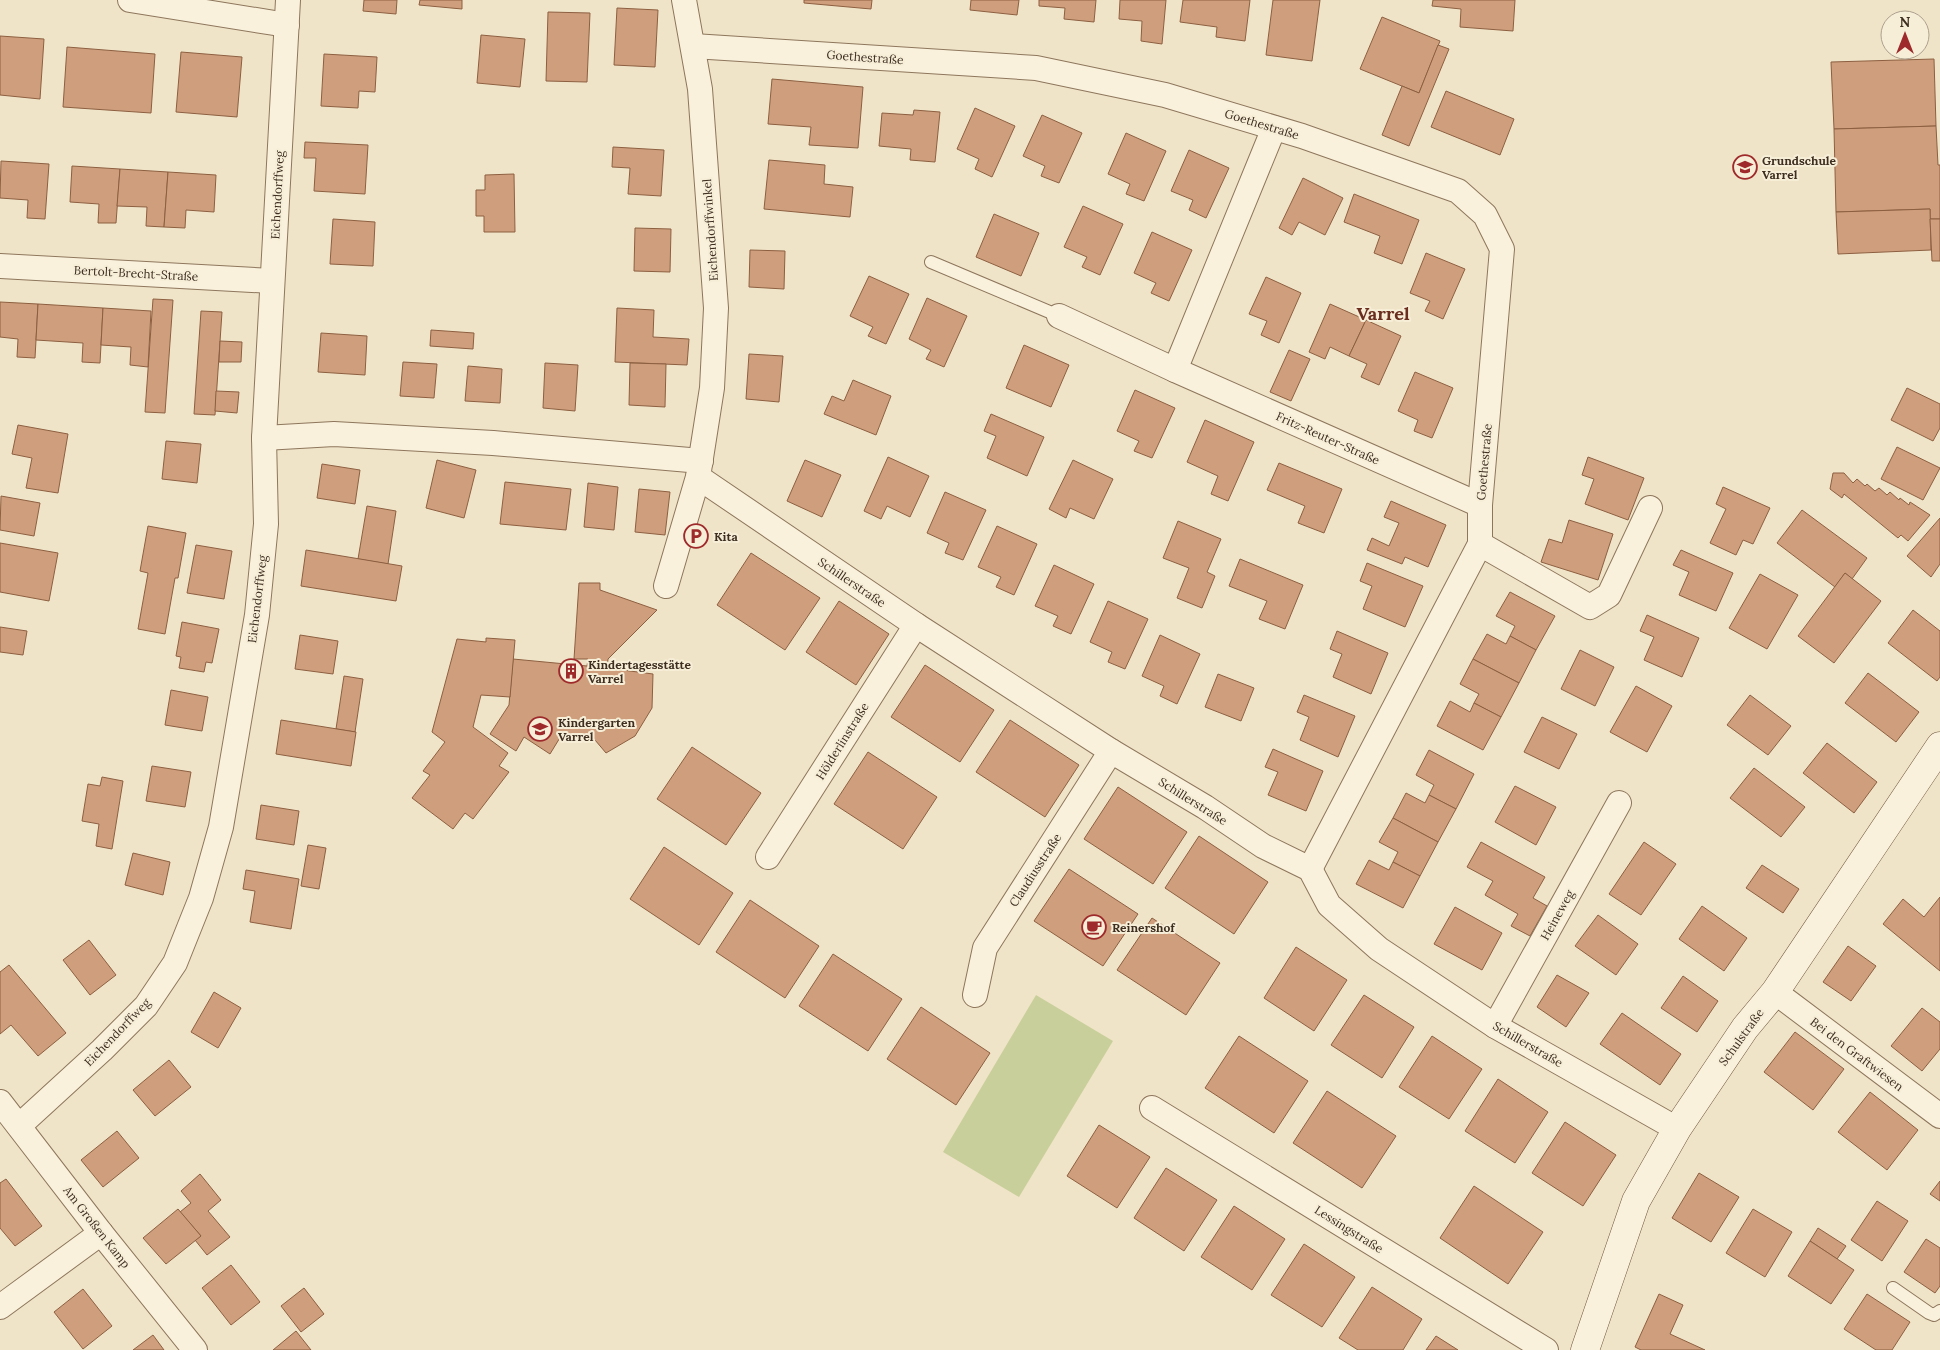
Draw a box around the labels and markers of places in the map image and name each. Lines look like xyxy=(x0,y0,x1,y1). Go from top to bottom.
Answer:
place label: Grundschule Varrel xyxy=(1762,153,1837,182)
school or university icon: Grundschule Varrel xyxy=(1732,154,1758,180)
parking icon: Kita xyxy=(683,523,709,549)
place label: Kita xyxy=(714,529,738,544)
place label: Kindertagesstätte Varrel xyxy=(588,657,692,686)
building icon: Kindertagesstätte Varrel xyxy=(558,658,584,684)
place label: Kindergarten Varrel xyxy=(558,715,635,744)
school or university icon: Kindergarten Varrel xyxy=(527,716,553,742)
cafe icon: Reinershof xyxy=(1081,914,1107,940)
place label: Reinershof xyxy=(1112,920,1176,935)

